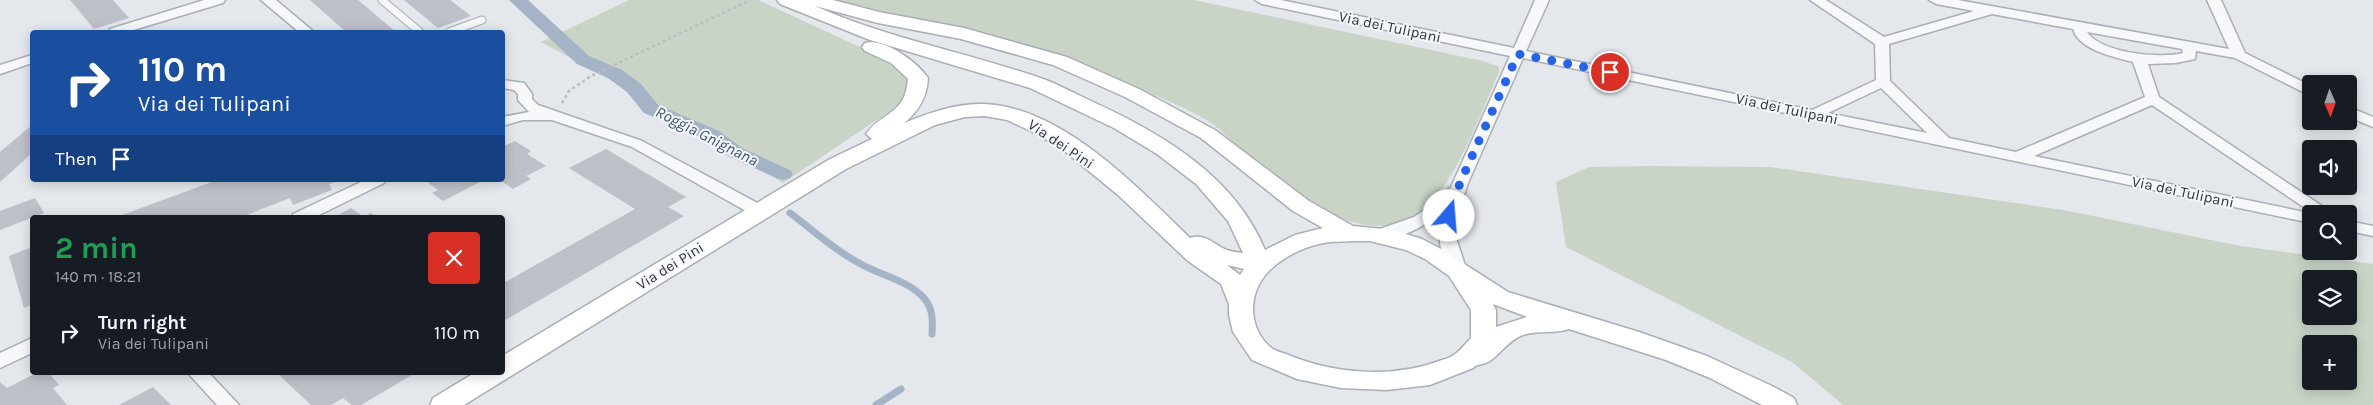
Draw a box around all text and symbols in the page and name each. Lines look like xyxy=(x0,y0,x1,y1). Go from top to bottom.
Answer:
street label: Via dei Tulipani xyxy=(1337,7,1443,47)
text: 110 m xyxy=(138,49,227,90)
icon: right xyxy=(55,50,120,115)
pin xyxy=(1589,51,1631,93)
icon: arrive xyxy=(1596,58,1624,86)
north arrow xyxy=(2302,75,2358,130)
map controls xyxy=(2302,75,2357,390)
street label: Via dei Tulipani xyxy=(1734,89,1840,129)
text: Via dei Tulipani xyxy=(138,91,291,117)
water label: Roggia Gnignana xyxy=(653,102,761,170)
street label: Via dei Pini xyxy=(1025,115,1097,173)
button: sound xyxy=(2302,140,2357,195)
icon: arrive xyxy=(107,145,135,173)
text: Then xyxy=(55,148,97,170)
street label: Via dei Tulipani xyxy=(2130,172,2236,212)
position arrow xyxy=(1422,189,1474,241)
button: search xyxy=(2302,205,2357,260)
text: 2 min xyxy=(55,230,138,266)
button: close xyxy=(428,232,480,284)
street label: Via dei Pini xyxy=(633,238,707,294)
text: 140 m · 18:21 xyxy=(55,267,141,286)
button: layers xyxy=(2302,270,2357,325)
text: Turn right xyxy=(98,312,187,334)
icon: right xyxy=(55,319,83,347)
text: 110 m xyxy=(434,322,480,344)
text: Via dei Tulipani xyxy=(98,334,209,353)
button: + xyxy=(2302,335,2357,390)

